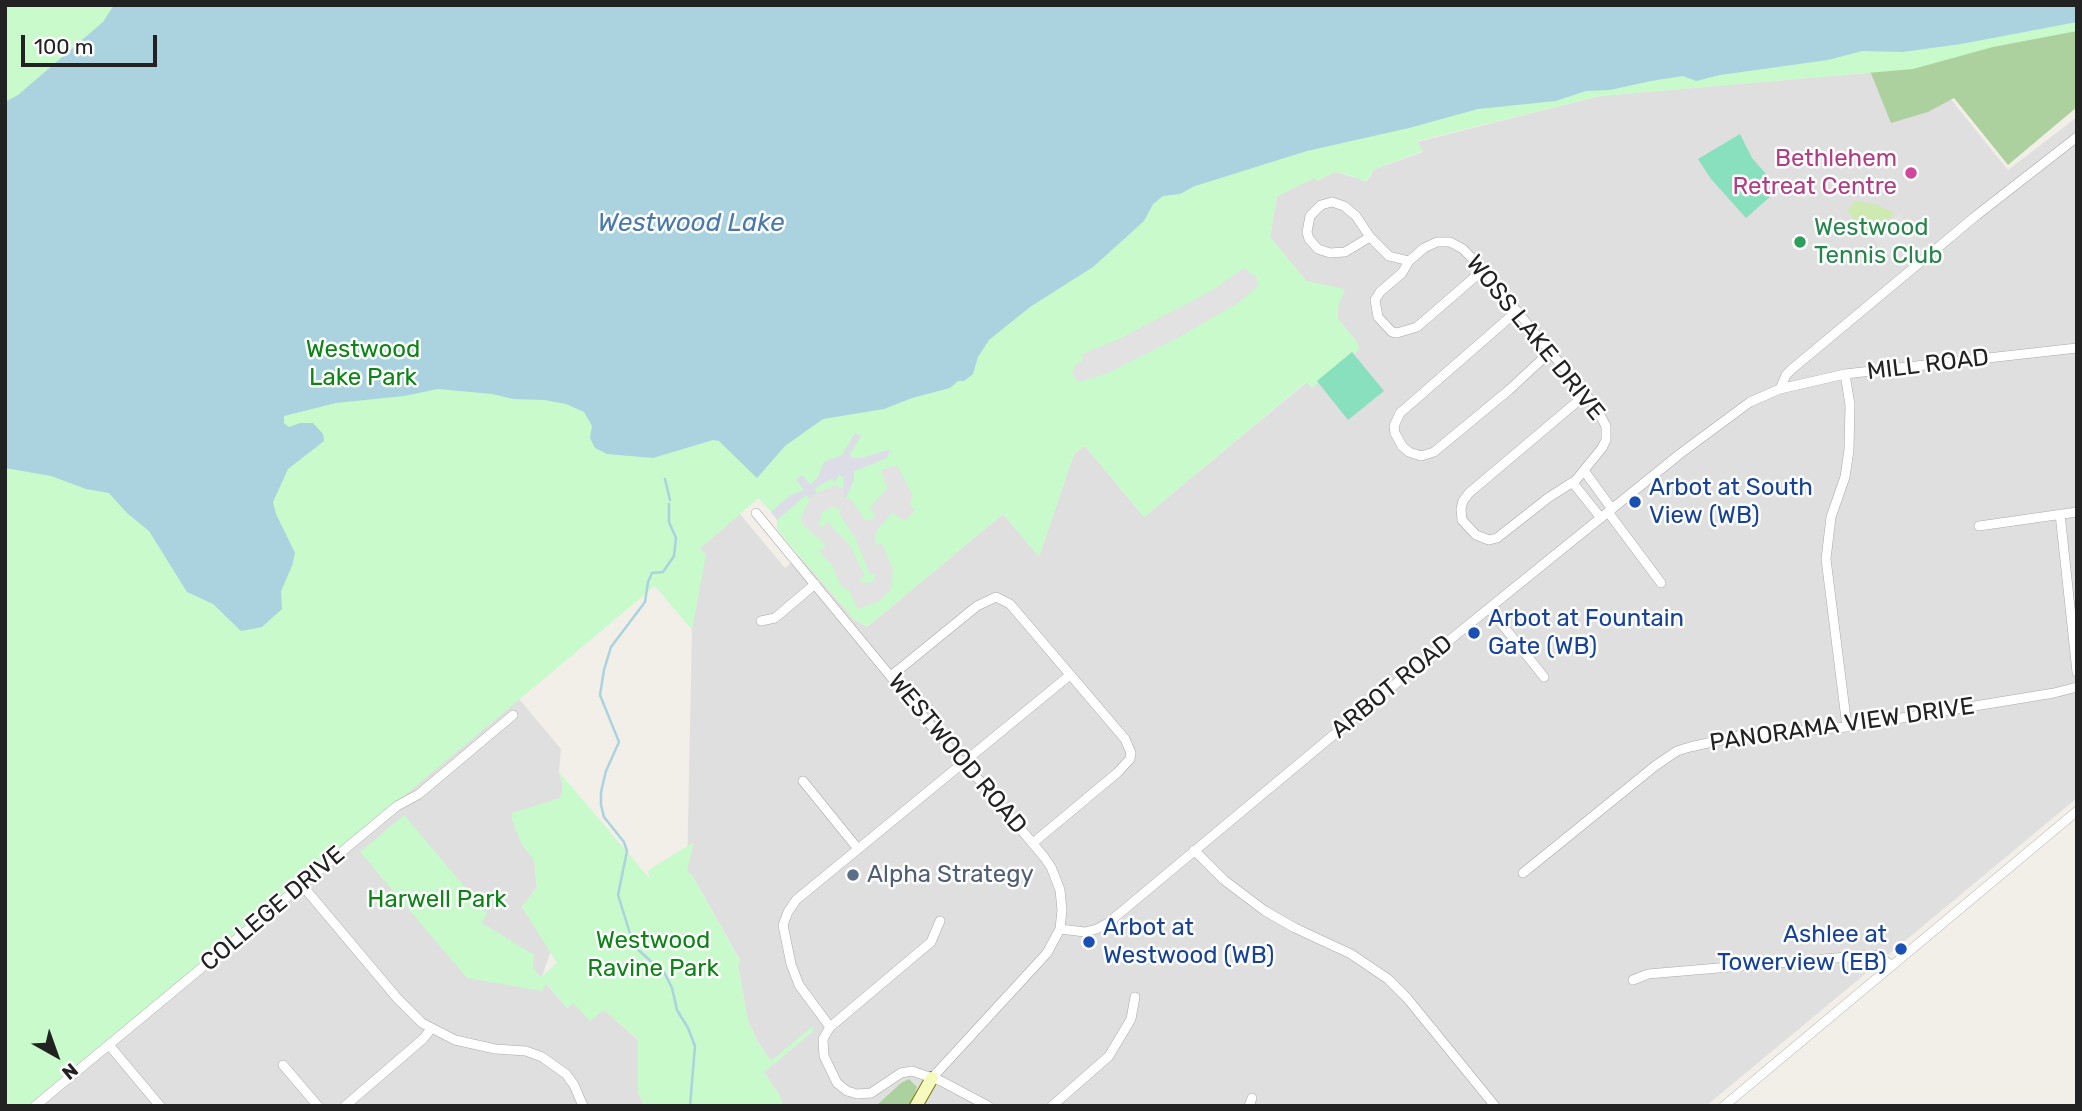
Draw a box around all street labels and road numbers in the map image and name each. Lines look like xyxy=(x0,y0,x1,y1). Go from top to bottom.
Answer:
street label: WOSS LAKE DRIVE xyxy=(1459,249,1611,427)
street label: MILL ROAD xyxy=(1865,343,1991,387)
street label: ARBOT ROAD xyxy=(1326,629,1458,745)
street label: WESTWOOD ROAD xyxy=(882,668,1032,840)
street label: PANORAMA VIEW DRIVE xyxy=(1708,692,1976,758)
street label: COLLEGE DRIVE xyxy=(195,840,351,978)

